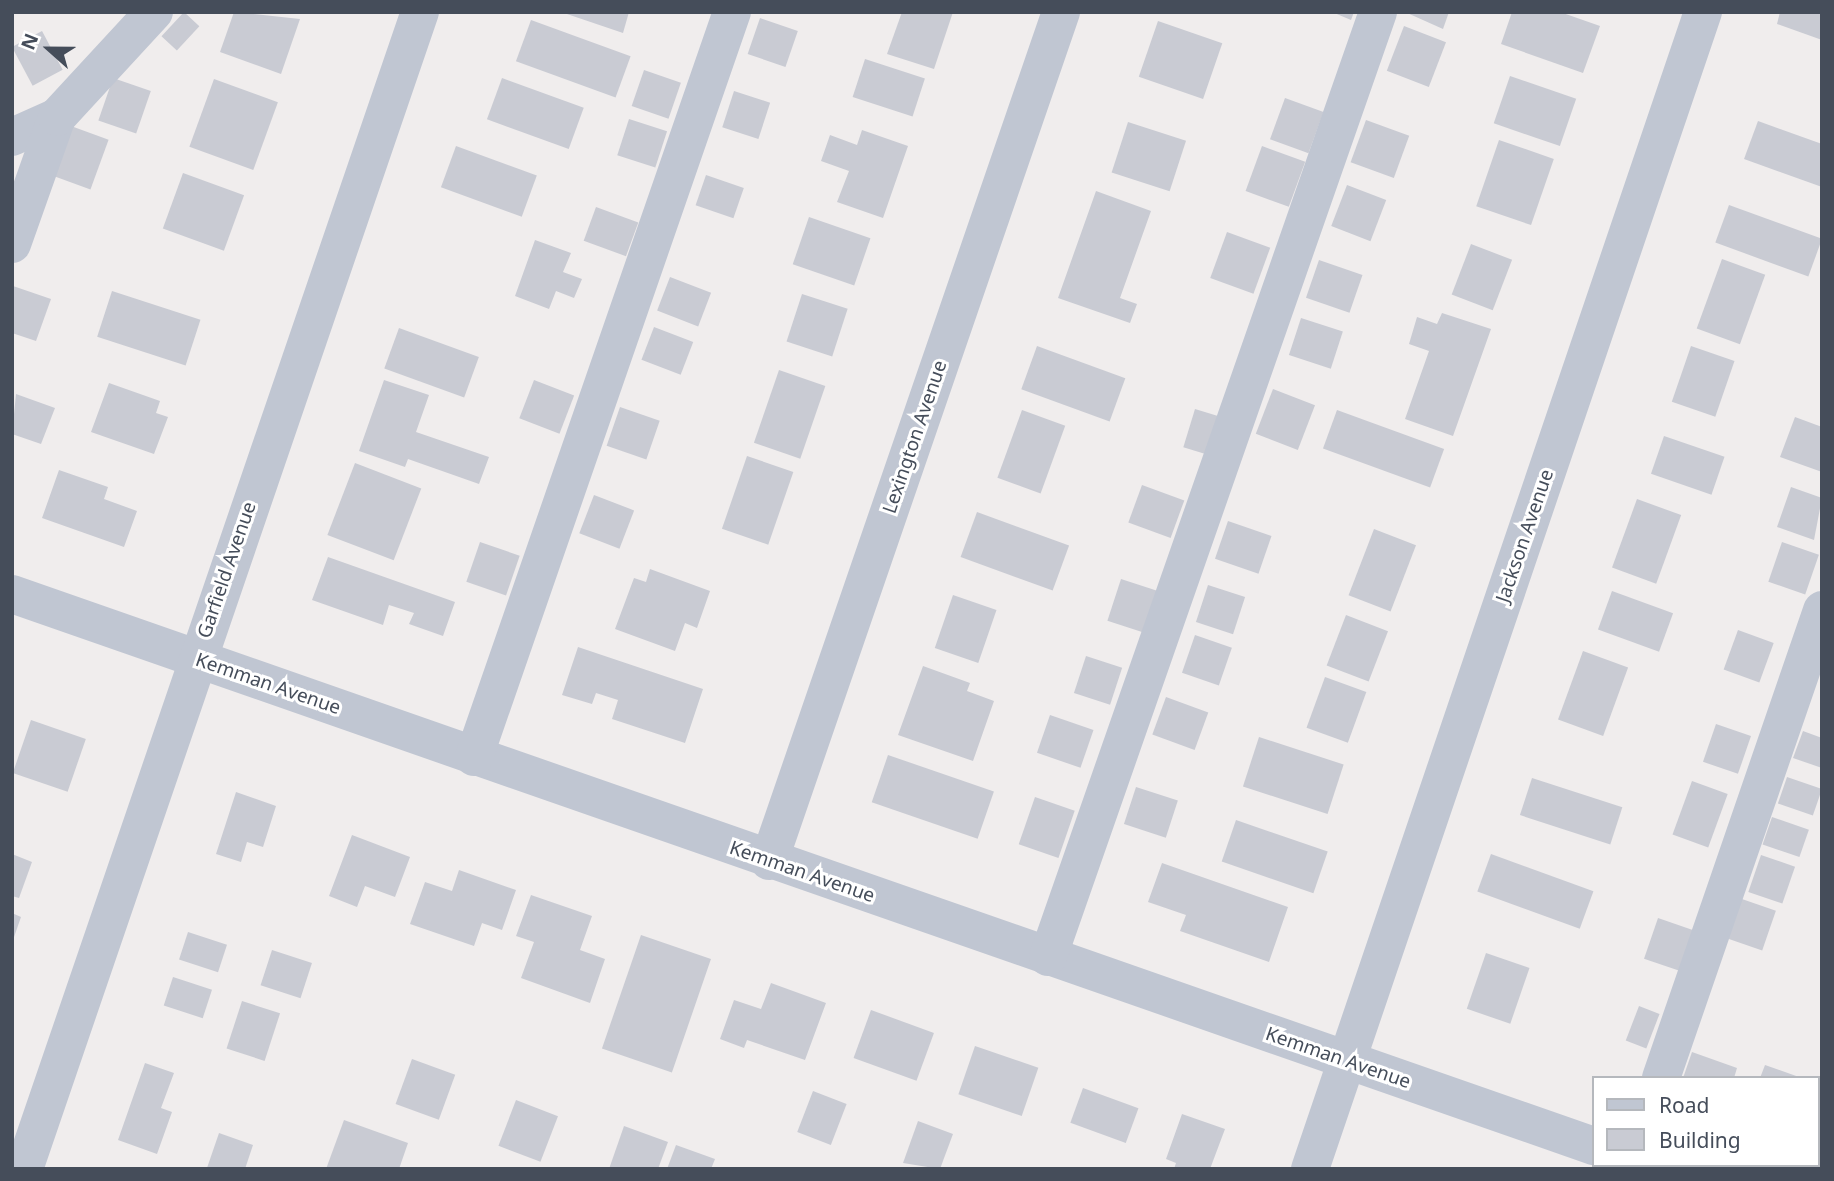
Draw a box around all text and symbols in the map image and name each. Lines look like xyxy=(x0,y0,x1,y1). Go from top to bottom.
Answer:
north arrow xyxy=(14,14,84,84)
text: N xyxy=(14,30,44,53)
street label: Lexington Avenue xyxy=(878,357,952,517)
street label: Jackson Avenue xyxy=(1492,467,1558,605)
street label: Garfield Avenue xyxy=(193,499,261,641)
street label: Kemman Avenue xyxy=(192,648,344,720)
street label: Kemman Avenue xyxy=(726,836,878,908)
street label: Kemman Avenue xyxy=(1262,1022,1414,1094)
legend xyxy=(1592,1076,1820,1167)
text: Road xyxy=(1659,1091,1709,1119)
text: Building xyxy=(1659,1126,1741,1154)

